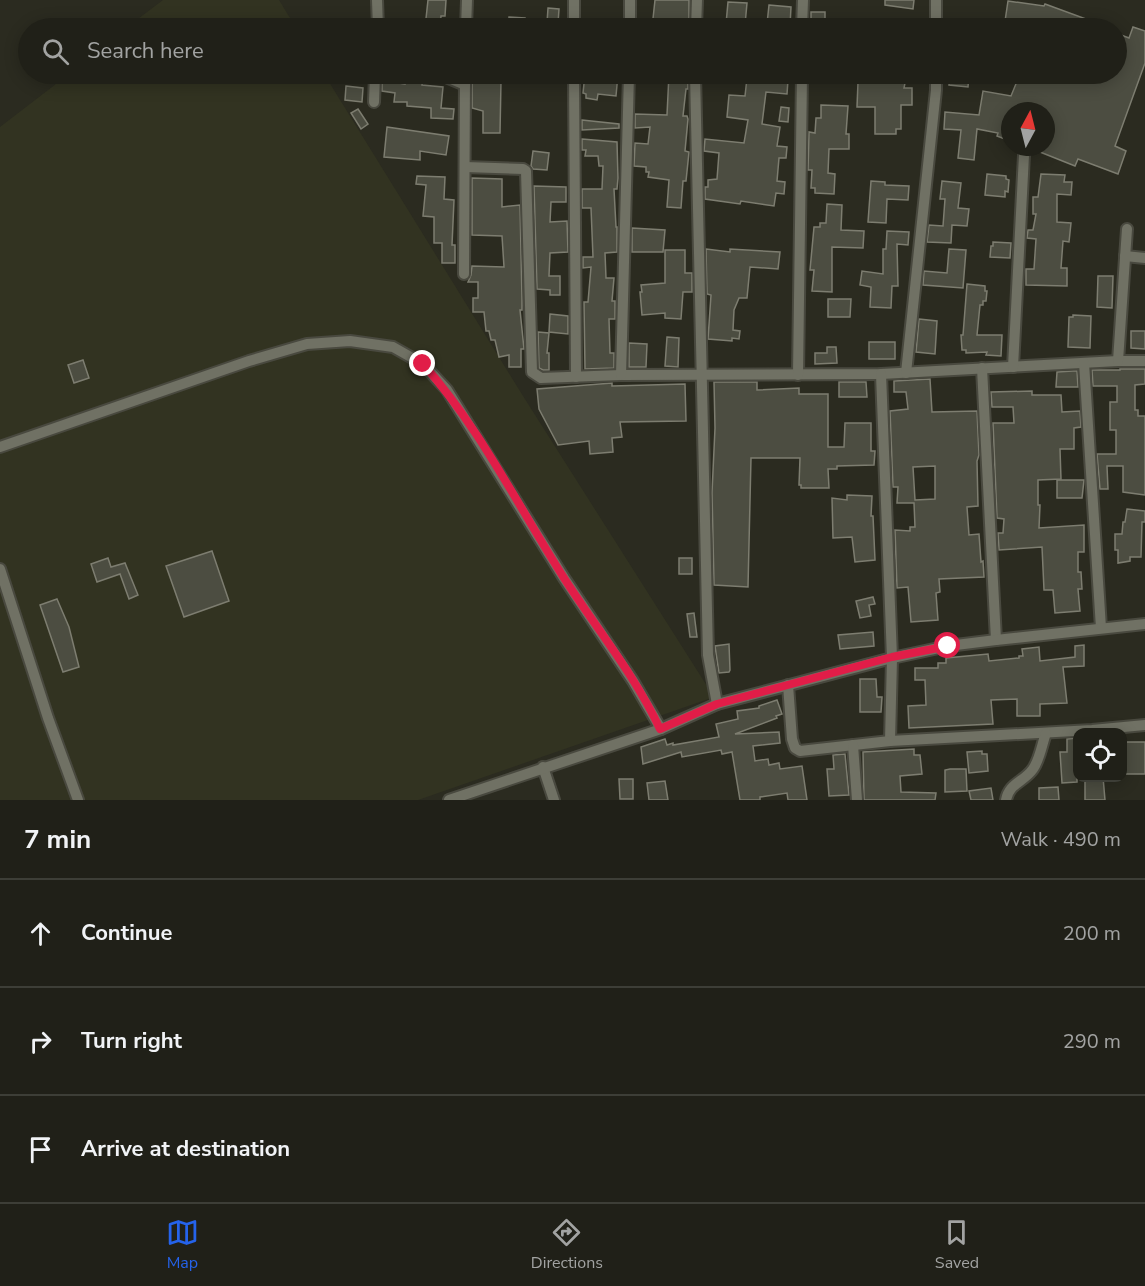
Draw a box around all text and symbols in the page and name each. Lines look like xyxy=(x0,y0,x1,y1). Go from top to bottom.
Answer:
search box xyxy=(18,18,1127,84)
icon: search xyxy=(39,35,72,68)
text: Search here xyxy=(87,36,204,66)
north arrow xyxy=(1001,102,1055,156)
route end xyxy=(409,350,435,376)
route start xyxy=(934,632,960,658)
map controls xyxy=(1073,728,1127,782)
button: locate xyxy=(1073,728,1127,782)
text: 7 min xyxy=(24,822,91,857)
text: Walk · 490 m xyxy=(1001,826,1121,853)
icon: ahead xyxy=(24,917,57,950)
text: Continue xyxy=(81,918,172,948)
text: 200 m xyxy=(1063,920,1121,947)
icon: right xyxy=(24,1025,57,1058)
text: Turn right xyxy=(81,1026,182,1056)
text: 290 m xyxy=(1063,1028,1121,1055)
icon: arrive xyxy=(24,1133,57,1166)
text: Arrive at destination xyxy=(81,1134,290,1164)
tab: Map xyxy=(166,1216,199,1274)
tab: Directions xyxy=(531,1216,603,1274)
tab: Saved xyxy=(935,1216,979,1274)

